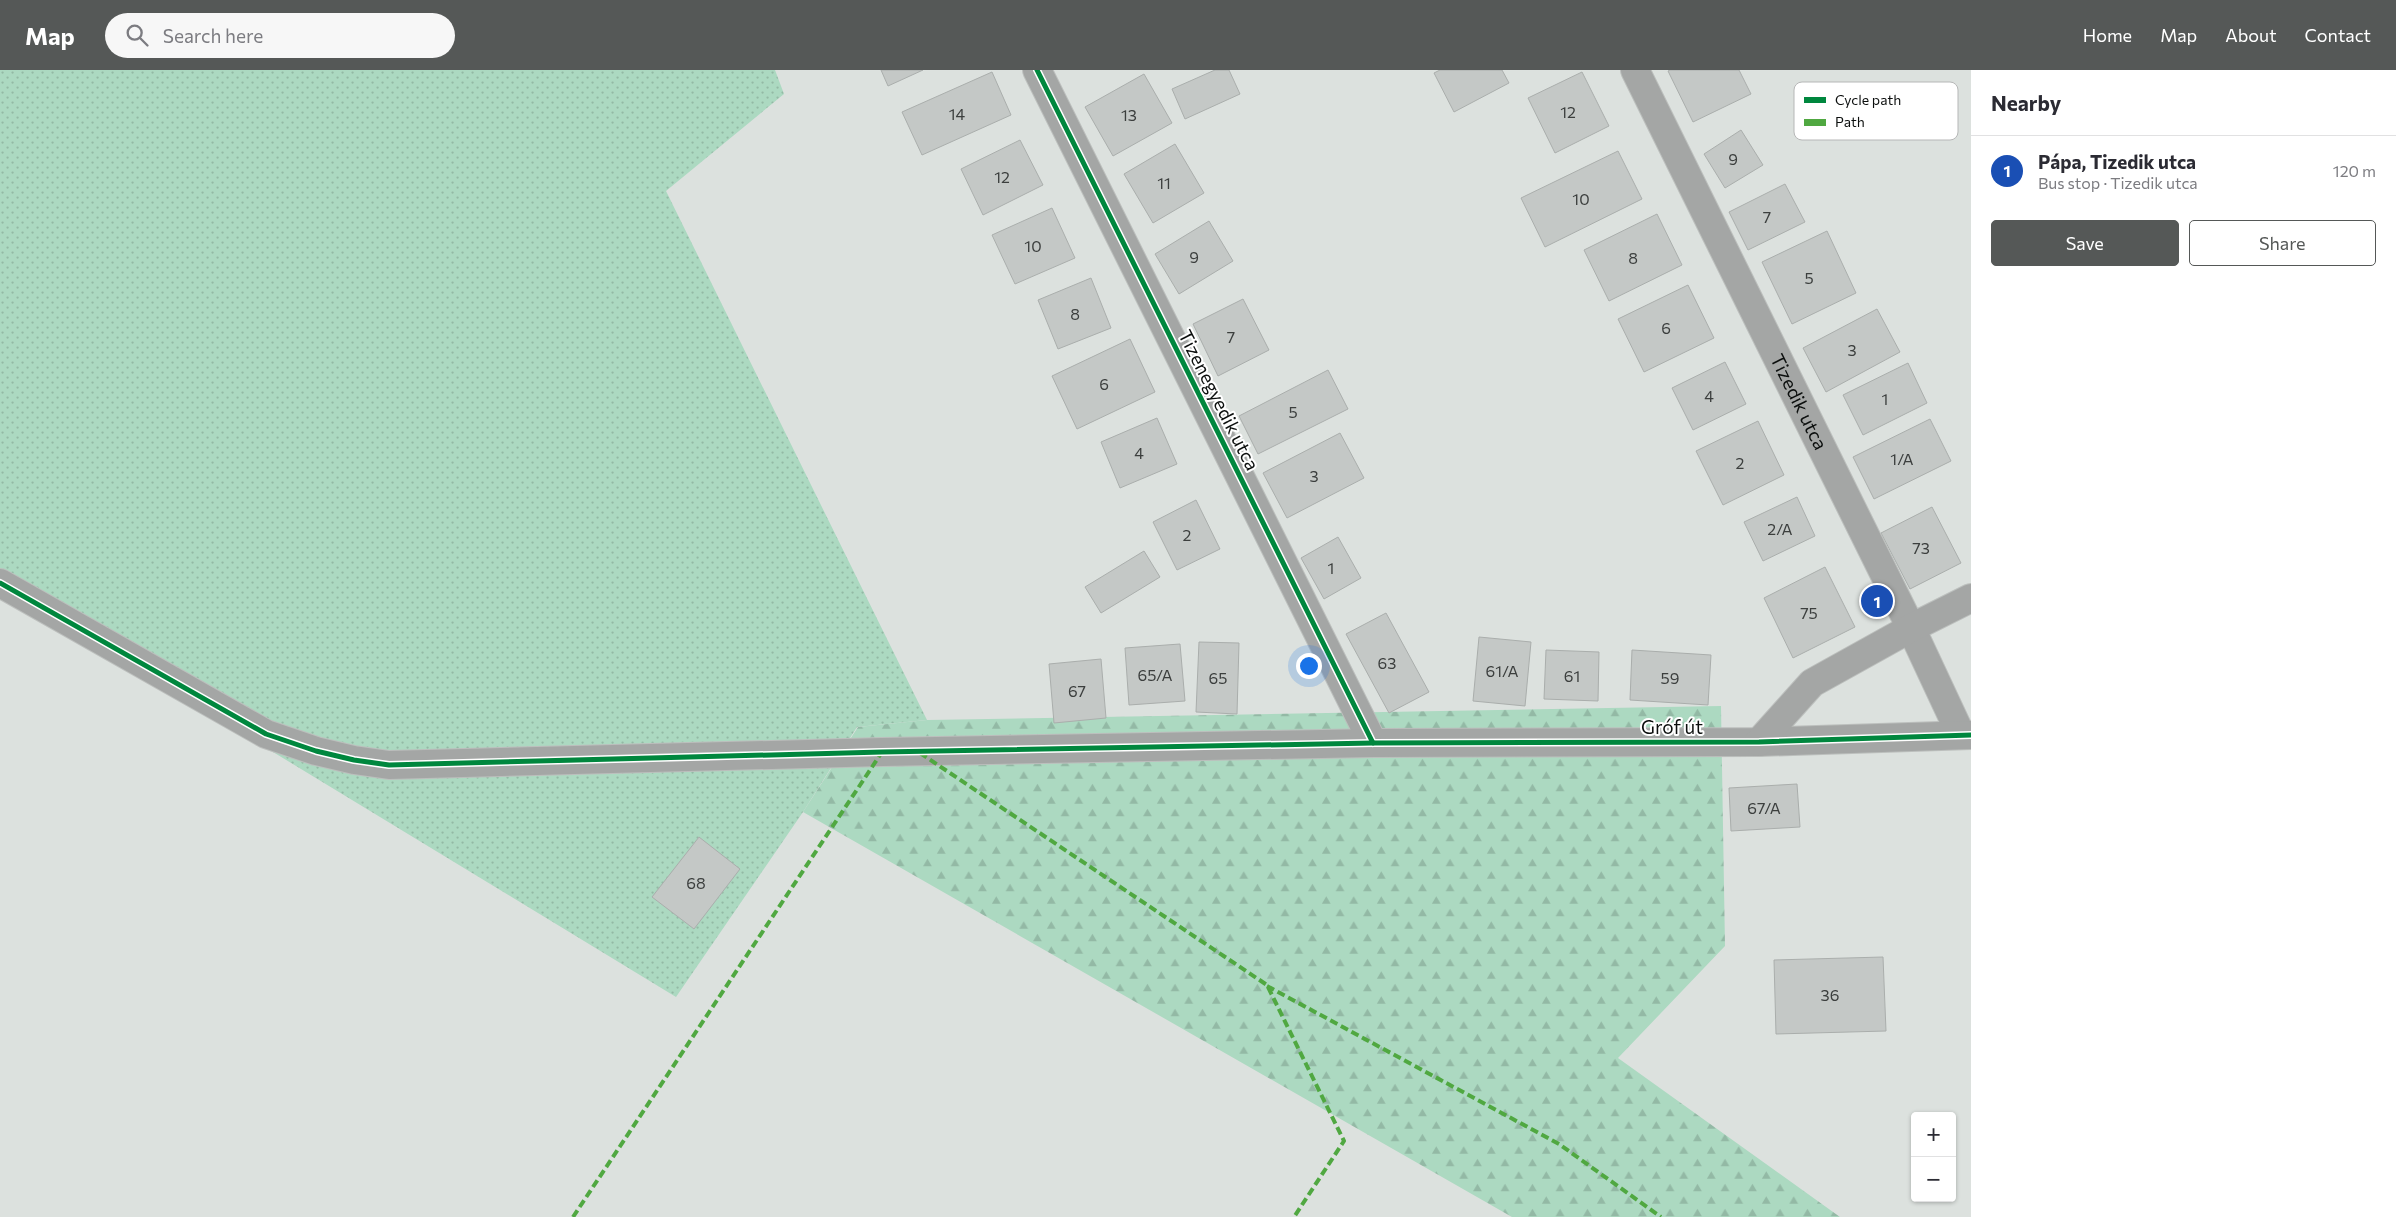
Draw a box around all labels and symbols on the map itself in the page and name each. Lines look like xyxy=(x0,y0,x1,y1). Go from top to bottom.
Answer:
legend xyxy=(1794,82,1958,140)
text: Cycle path xyxy=(1835,91,1901,108)
house number: 12 xyxy=(1560,102,1576,121)
house number: 14 xyxy=(949,104,966,123)
house number: 13 xyxy=(1121,105,1137,124)
text: Path xyxy=(1835,113,1865,130)
house number: 9 xyxy=(1728,149,1738,168)
house number: 12 xyxy=(994,167,1010,186)
house number: 11 xyxy=(1157,173,1171,192)
house number: 10 xyxy=(1572,189,1590,208)
house number: 7 xyxy=(1763,207,1771,226)
house number: 10 xyxy=(1024,236,1042,255)
house number: 9 xyxy=(1189,247,1199,266)
house number: 8 xyxy=(1628,248,1638,267)
house number: 5 xyxy=(1804,268,1814,287)
house number: 8 xyxy=(1070,304,1080,323)
house number: 6 xyxy=(1661,318,1671,337)
street label: Tizenegyedik utca xyxy=(1174,326,1265,474)
house number: 7 xyxy=(1227,327,1235,346)
house number: 3 xyxy=(1847,340,1857,359)
street label: Tizedik utca xyxy=(1766,350,1833,453)
house number: 6 xyxy=(1099,374,1109,393)
house number: 4 xyxy=(1704,386,1714,405)
house number: 1 xyxy=(1882,389,1888,408)
house number: 5 xyxy=(1288,402,1298,421)
house number: 4 xyxy=(1134,443,1144,462)
house number: 1/A xyxy=(1890,449,1914,468)
house number: 2 xyxy=(1736,453,1745,472)
house number: 3 xyxy=(1309,466,1319,485)
house number: 2/A xyxy=(1767,519,1793,538)
house number: 2 xyxy=(1183,525,1192,544)
house number: 73 xyxy=(1912,538,1930,557)
house number: 1 xyxy=(1328,558,1334,577)
pin: 1 xyxy=(1861,582,1893,620)
house number: 75 xyxy=(1800,603,1818,622)
your location xyxy=(1296,653,1322,679)
house number: 63 xyxy=(1378,653,1396,672)
house number: 61/A xyxy=(1486,661,1519,680)
house number: 65/A xyxy=(1137,665,1173,684)
house number: 61 xyxy=(1564,666,1580,685)
house number: 65 xyxy=(1209,668,1227,687)
house number: 59 xyxy=(1661,668,1679,687)
house number: 67 xyxy=(1068,681,1086,700)
street label: Gróf út xyxy=(1641,715,1703,738)
house number: 67/A xyxy=(1747,798,1781,817)
house number: 68 xyxy=(686,873,706,892)
house number: 36 xyxy=(1821,985,1839,1004)

